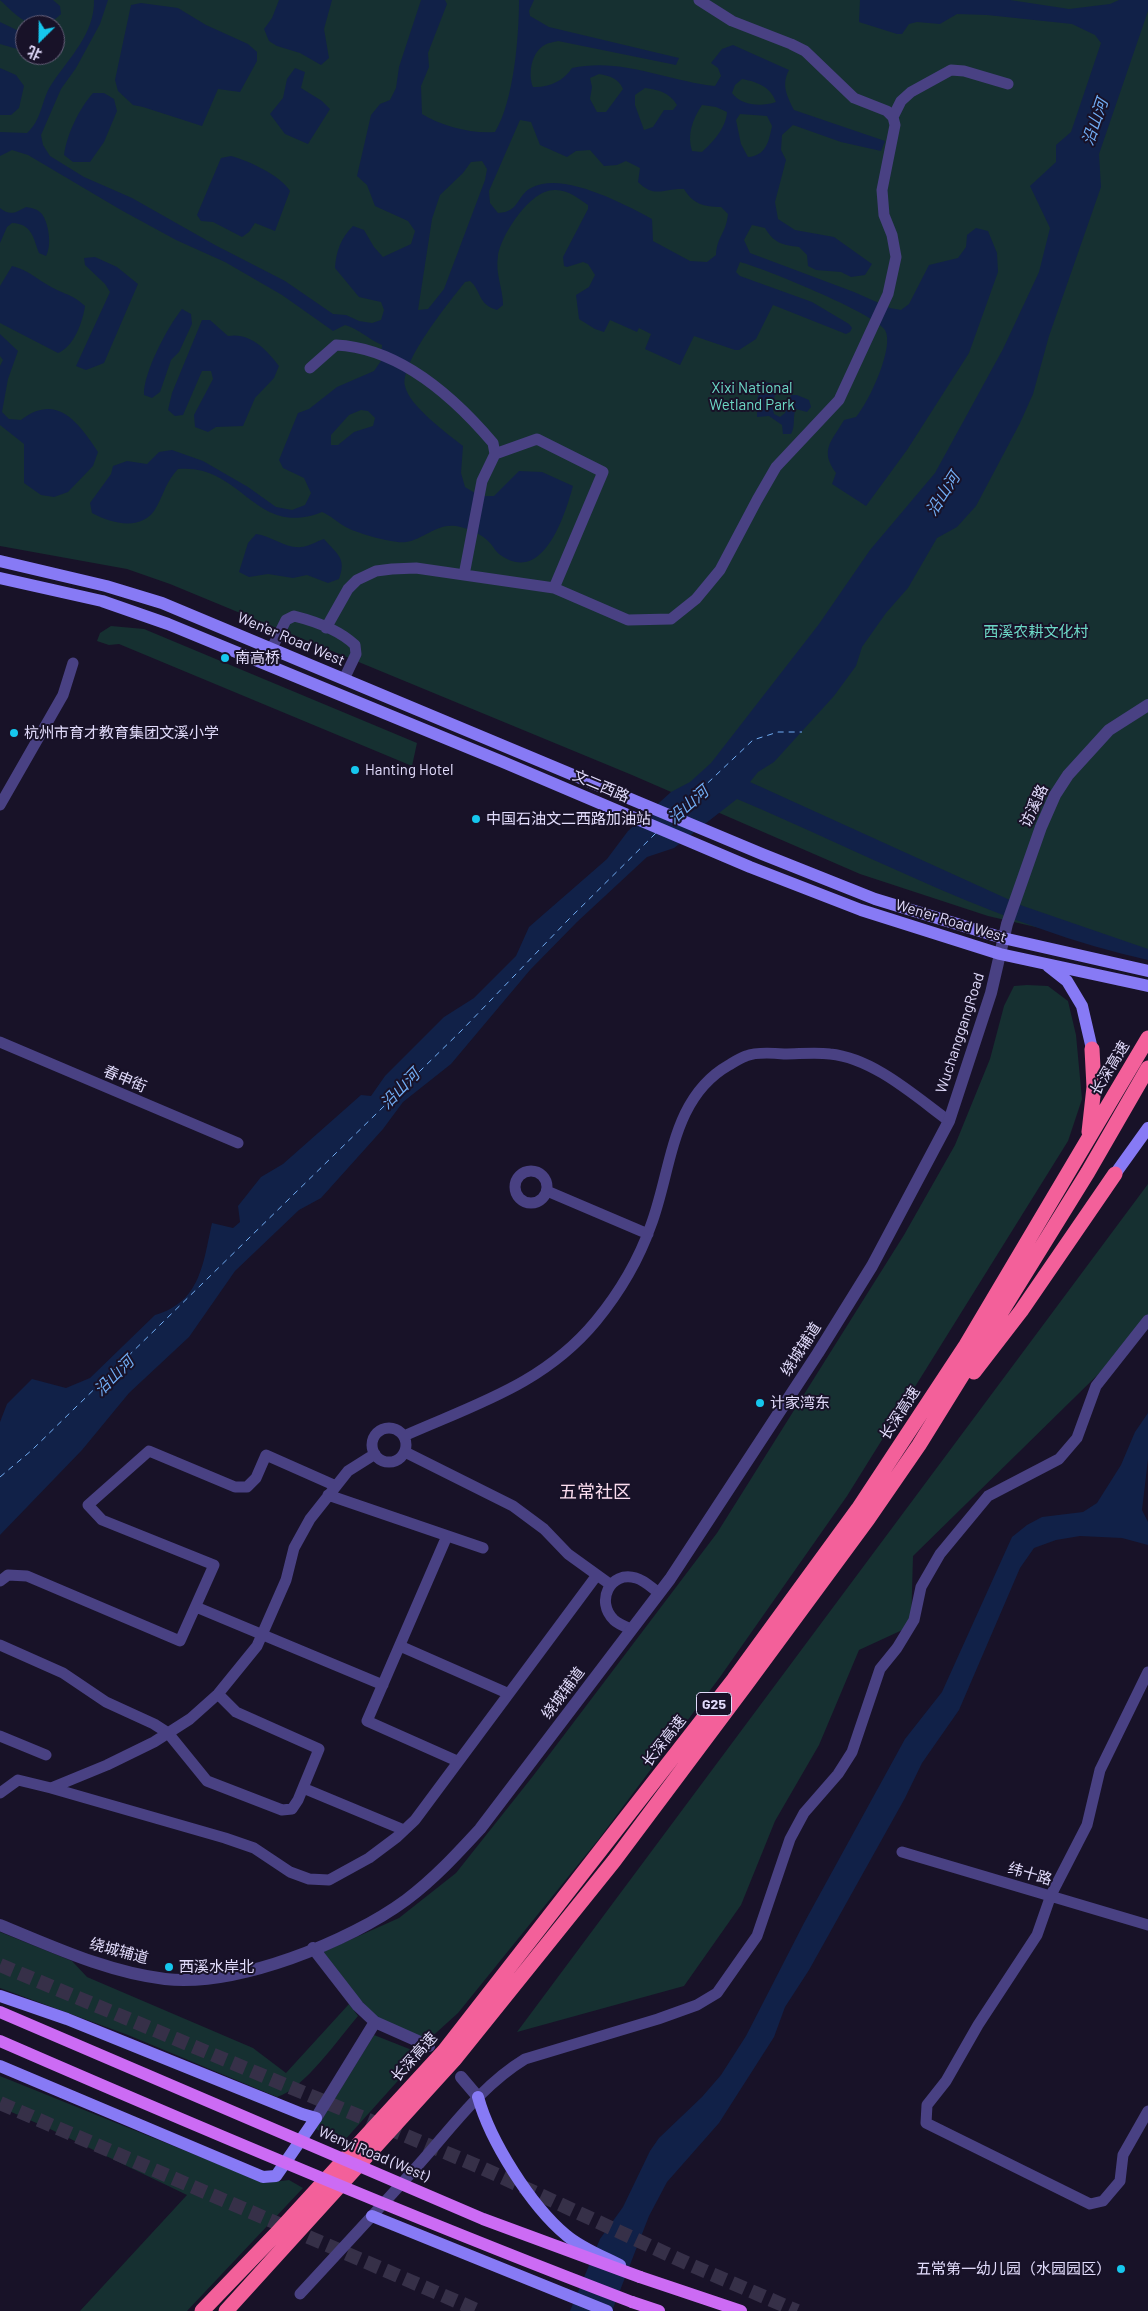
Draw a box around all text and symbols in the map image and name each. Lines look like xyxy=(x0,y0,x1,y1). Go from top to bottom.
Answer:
north arrow xyxy=(15,15,65,65)
text: 北 xyxy=(25,43,44,64)
water label: 沿山河 xyxy=(1078,96,1112,148)
park label: Xixi National Wetland Park xyxy=(709,379,795,414)
water label: 沿山河 xyxy=(922,469,964,519)
street label: Wen'er Road West xyxy=(235,608,347,670)
park label: 西溪农耕文化村 xyxy=(984,623,1088,641)
place label: 南高桥 xyxy=(235,649,280,667)
marker: 南高桥 xyxy=(219,652,231,664)
place label: 杭州市育才教育集团文溪小学 xyxy=(24,724,219,742)
marker: 杭州市育才教育集团文溪小学 xyxy=(8,727,20,739)
place label: Hanting Hotel xyxy=(365,761,454,779)
marker: Hanting Hotel xyxy=(349,764,361,776)
street label: 文二西路 xyxy=(570,766,632,806)
water label: 沿山河 xyxy=(664,782,712,828)
street label: 访溪路 xyxy=(1016,782,1052,830)
place label: 中国石油文二西路加油站 xyxy=(486,810,651,828)
marker: 中国石油文二西路加油站 xyxy=(470,813,482,825)
street label: Wen'er Road West xyxy=(893,896,1009,946)
street label: WuchanggangRoad xyxy=(932,970,988,1096)
street label: 长深高速 xyxy=(1087,1038,1133,1098)
street label: 春申街 xyxy=(101,1062,149,1096)
water label: 沿山河 xyxy=(376,1065,424,1113)
street label: 绕城辅道 xyxy=(777,1319,825,1379)
water label: 沿山河 xyxy=(90,1352,138,1400)
street label: 长深高速 xyxy=(876,1383,924,1443)
place label: 计家湾东 xyxy=(770,1394,830,1412)
marker: 计家湾东 xyxy=(754,1397,766,1409)
district label: 五常社区 xyxy=(559,1481,631,1503)
street label: 绕城辅道 xyxy=(538,1664,588,1722)
road number: G25 xyxy=(696,1692,732,1716)
street label: 长深高速 xyxy=(638,1712,690,1770)
street label: 纬十路 xyxy=(1006,1859,1054,1889)
street label: 绕城辅道 xyxy=(88,1935,150,1967)
place label: 西溪水岸北 xyxy=(179,1958,254,1976)
marker: 西溪水岸北 xyxy=(163,1961,175,1973)
street label: 长深高速 xyxy=(387,2029,441,2085)
street label: Wenyi Road (West) xyxy=(316,2122,432,2186)
place label: 五常第一幼儿园（水园园区） xyxy=(916,2260,1111,2278)
marker: 五常第一幼儿园（水园园区） xyxy=(1115,2263,1127,2275)

